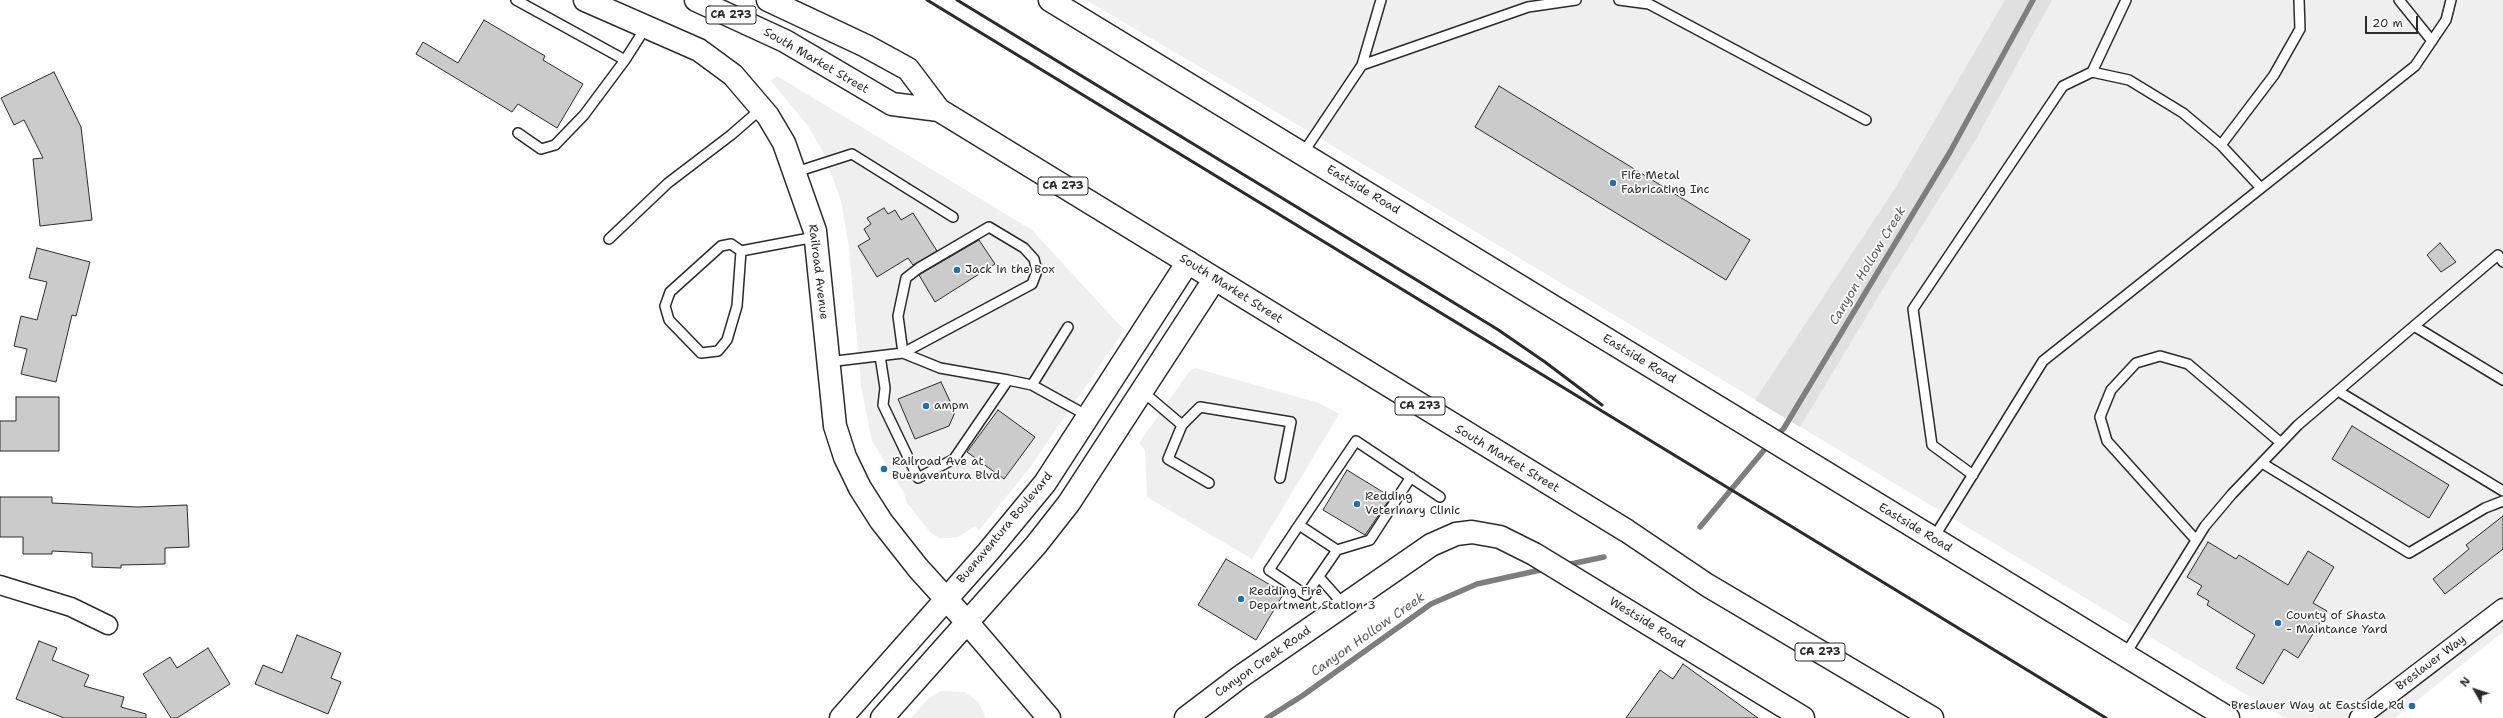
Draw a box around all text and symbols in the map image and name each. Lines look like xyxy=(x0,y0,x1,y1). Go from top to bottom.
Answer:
road number: CA 273 xyxy=(706,6,756,24)
scale bar xyxy=(2367,8,2420,34)
text: 20 m xyxy=(2372,15,2403,31)
street label: South Market Street xyxy=(761,25,871,97)
street label: Eastside Road xyxy=(1324,162,1402,218)
place label: Fife Metal Fabricating Inc xyxy=(1621,169,1710,197)
road number: CA 273 xyxy=(1038,177,1088,195)
marker: Fife Metal Fabricating Inc xyxy=(1608,178,1618,188)
water label: Canyon Hollow Creek xyxy=(1826,204,1910,328)
street label: Railroad Avenue xyxy=(805,224,831,320)
street label: South Market Street xyxy=(1177,251,1285,327)
place label: Jack in the Box xyxy=(965,263,1055,277)
marker: Jack in the Box xyxy=(952,265,962,275)
street label: Eastside Road xyxy=(1600,331,1678,387)
road number: CA 273 xyxy=(1395,397,1445,415)
place label: ampm xyxy=(934,399,969,413)
marker: ampm xyxy=(921,401,931,411)
street label: South Market Street xyxy=(1452,422,1562,496)
place label: Railroad Ave at Buenaventura Blvd xyxy=(892,455,1000,483)
marker: Railroad Ave at Buenaventura Blvd xyxy=(879,464,889,474)
street label: Buenaventura Boulevard xyxy=(954,469,1056,587)
place label: Redding Veterinary Clinic xyxy=(1365,490,1460,518)
marker: Redding Veterinary Clinic xyxy=(1352,499,1362,509)
street label: Eastside Road xyxy=(1876,500,1954,556)
place label: Redding Fire Department Station 3 xyxy=(1249,585,1376,613)
water label: Canyon Hollow Creek xyxy=(1308,590,1428,680)
marker: Redding Fire Department Station 3 xyxy=(1236,594,1246,604)
street label: Westside Road xyxy=(1606,595,1688,651)
place label: County of Shasta - Maintance Yard xyxy=(2286,609,2388,637)
marker: County of Shasta - Maintance Yard xyxy=(2273,618,2283,628)
street label: Canyon Creek Road xyxy=(1212,623,1314,701)
street label: Breslauer Way xyxy=(2393,632,2469,694)
road number: CA 273 xyxy=(1795,643,1845,661)
north arrow xyxy=(2455,670,2495,710)
text: N xyxy=(2457,674,2474,690)
place label: Breslauer Way at Eastside Rd xyxy=(2231,699,2404,713)
marker: Breslauer Way at Eastside Rd xyxy=(2407,701,2417,711)

